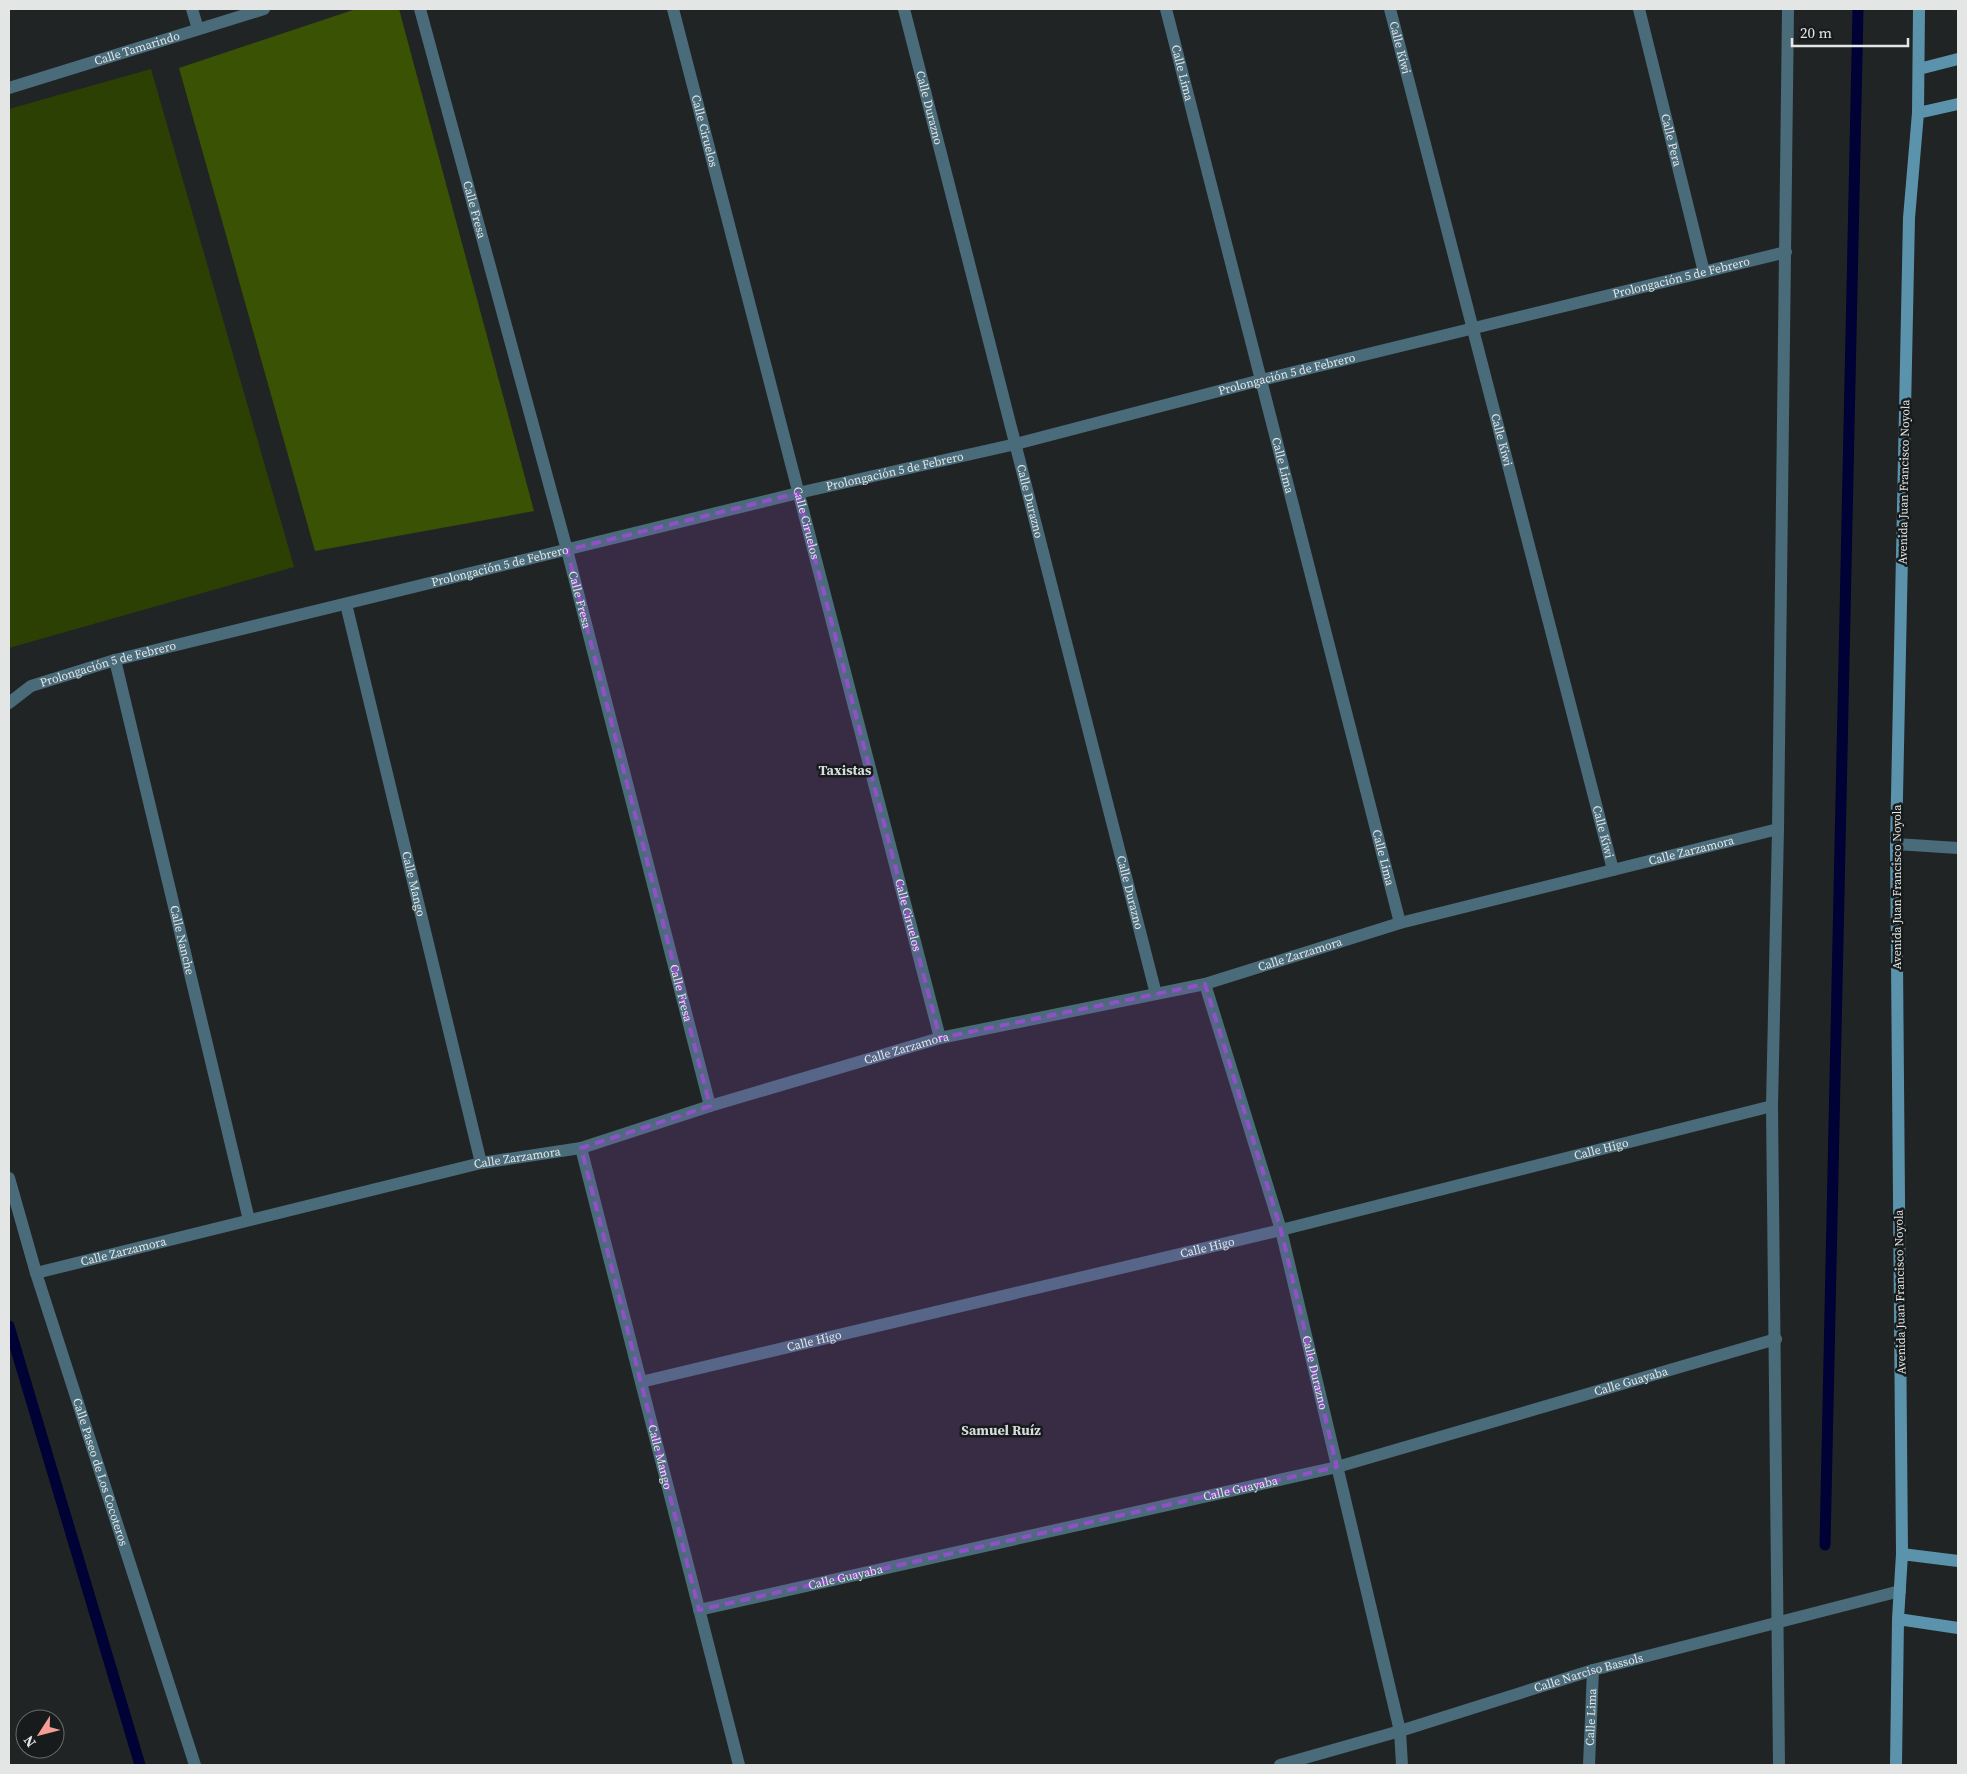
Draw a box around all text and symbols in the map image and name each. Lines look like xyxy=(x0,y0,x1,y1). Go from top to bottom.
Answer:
scale bar xyxy=(1792,15,1908,47)
street label: Calle Kiwi xyxy=(1386,20,1415,76)
text: 20 m xyxy=(1800,22,1832,43)
street label: Calle Tamarindo xyxy=(92,27,182,69)
street label: Calle Lima xyxy=(1167,43,1197,104)
street label: Calle Durazno xyxy=(912,69,947,147)
street label: Calle Ciruelos xyxy=(688,93,722,169)
street label: Calle Pera xyxy=(1657,112,1686,169)
street label: Calle Fresa xyxy=(459,179,490,241)
street label: Prolongación 5 de Febrero xyxy=(1611,253,1752,302)
street label: Prolongación 5 de Febrero xyxy=(1217,349,1357,399)
street label: Avenida Juan Francisco Noyola xyxy=(1895,399,1913,565)
street label: Calle Kiwi xyxy=(1487,412,1516,468)
street label: Calle Lima xyxy=(1268,435,1298,496)
street label: Prolongación 5 de Febrero xyxy=(824,448,966,494)
street label: Calle Durazno xyxy=(1013,462,1047,540)
street label: Calle Ciruelos xyxy=(789,485,823,561)
street label: Prolongación 5 de Febrero xyxy=(430,541,571,590)
street label: Calle Fresa xyxy=(565,569,595,631)
street label: Prolongación 5 de Febrero xyxy=(38,637,178,691)
district label: Taxistas xyxy=(819,760,872,780)
street label: Calle Kiwi xyxy=(1589,804,1618,860)
street label: Avenida Juan Francisco Noyola xyxy=(1889,804,1905,969)
street label: Calle Lima xyxy=(1368,828,1398,888)
street label: Calle Zarzamora xyxy=(1647,832,1737,869)
street label: Calle Mango xyxy=(398,850,429,919)
street label: Calle Durazno xyxy=(1113,854,1147,932)
street label: Calle Ciruelos xyxy=(891,877,925,953)
street label: Calle Nanche xyxy=(166,904,198,976)
street label: Calle Zarzamora xyxy=(1256,933,1345,975)
street label: Calle Fresa xyxy=(666,962,696,1024)
street label: Calle Zarzamora xyxy=(862,1028,951,1068)
street label: Calle Higo xyxy=(1572,1134,1630,1164)
street label: Calle Zarzamora xyxy=(472,1143,563,1172)
street label: Avenida Juan Francisco Noyola xyxy=(1891,1209,1909,1375)
street label: Calle Zarzamora xyxy=(79,1233,169,1270)
street label: Calle Higo xyxy=(1178,1233,1236,1262)
street label: Calle Higo xyxy=(785,1327,843,1355)
street label: Calle Durazno xyxy=(1298,1334,1331,1412)
street label: Calle Guayaba xyxy=(1592,1363,1671,1400)
street label: Calle Paseo de Los Cocoteros xyxy=(69,1396,132,1548)
district label: Samuel Ruíz xyxy=(961,1420,1041,1440)
street label: Calle Mango xyxy=(644,1423,676,1492)
street label: Calle Guayaba xyxy=(1202,1472,1280,1505)
street label: Calle Guayaba xyxy=(807,1561,885,1593)
street label: Calle Narciso Bassols xyxy=(1532,1649,1645,1696)
street label: Calle Lima xyxy=(1582,1687,1600,1746)
north arrow xyxy=(15,1709,65,1759)
text: N xyxy=(18,1732,41,1752)

